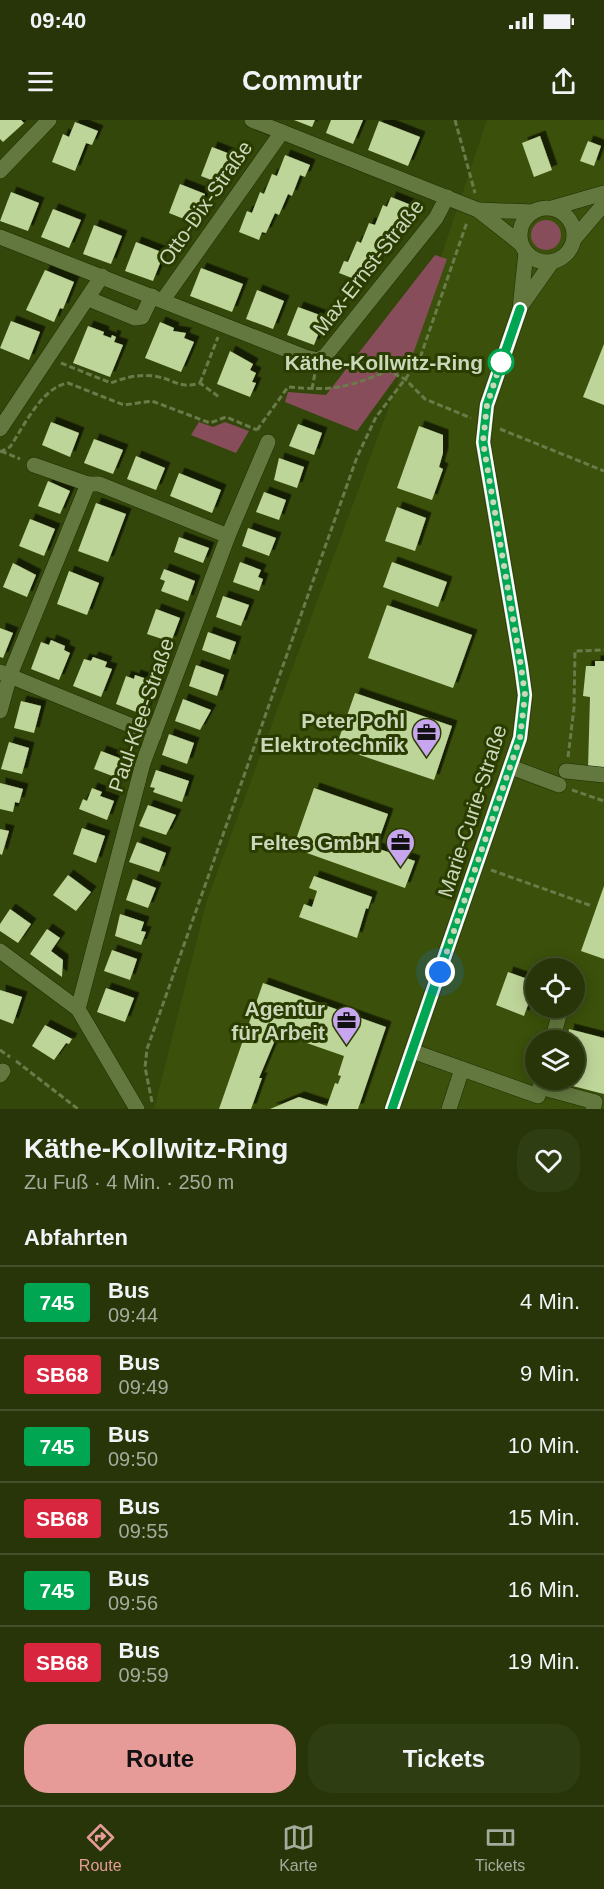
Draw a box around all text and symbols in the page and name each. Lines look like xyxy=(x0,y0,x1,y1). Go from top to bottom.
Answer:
text: 09:40 xyxy=(30,8,86,33)
icon: menu xyxy=(24,65,57,98)
icon: share xyxy=(547,65,580,98)
text: Commutr xyxy=(242,66,362,96)
street label: Otto-Dix-Straße xyxy=(153,136,257,270)
street label: Max-Ernst-Straße xyxy=(308,195,428,339)
marker: Käthe-Kollwitz-Ring xyxy=(488,349,514,375)
place label: Käthe-Kollwitz-Ring xyxy=(285,351,483,374)
street label: Paul-Klee-Straße xyxy=(104,635,178,795)
place label: Peter Pohl Elektrotechnik xyxy=(260,709,405,756)
office icon: Peter Pohl Elektrotechnik xyxy=(410,716,442,758)
street label: Marie-Curie-Straße xyxy=(433,722,511,900)
office icon: Feltes GmbH xyxy=(385,826,417,868)
place label: Feltes GmbH xyxy=(250,831,380,854)
your location xyxy=(425,957,455,987)
map controls xyxy=(525,958,585,1090)
button: locate xyxy=(525,958,585,1018)
place label: Agentur für Arbeit xyxy=(231,997,325,1044)
office icon: Agentur für Arbeit xyxy=(330,1004,362,1046)
button: layers xyxy=(525,1030,585,1090)
button: heart xyxy=(517,1129,580,1192)
text: Käthe-Kollwitz-Ring xyxy=(24,1133,288,1164)
text: Zu Fuß · 4 Min. · 250 m xyxy=(24,1171,234,1193)
text: Abfahrten xyxy=(24,1225,128,1250)
text: Bus xyxy=(108,1278,150,1303)
text: 4 Min. xyxy=(520,1289,580,1314)
text: 745 xyxy=(39,1291,75,1314)
text: 09:44 xyxy=(108,1304,158,1326)
text: Bus xyxy=(119,1350,160,1375)
text: 9 Min. xyxy=(520,1361,580,1386)
text: SB68 xyxy=(36,1363,89,1386)
text: 09:49 xyxy=(119,1376,169,1398)
text: Bus xyxy=(108,1422,150,1447)
text: 10 Min. xyxy=(508,1433,580,1458)
text: 745 xyxy=(39,1435,75,1458)
text: 09:50 xyxy=(108,1448,158,1470)
text: Bus xyxy=(119,1494,160,1519)
text: 15 Min. xyxy=(508,1505,580,1530)
text: SB68 xyxy=(36,1507,89,1530)
text: 09:55 xyxy=(119,1520,169,1542)
text: Bus xyxy=(108,1566,150,1591)
text: 16 Min. xyxy=(508,1577,580,1602)
text: 745 xyxy=(39,1579,75,1602)
text: 09:56 xyxy=(108,1592,158,1614)
text: Bus xyxy=(119,1638,160,1663)
text: 19 Min. xyxy=(508,1649,580,1674)
text: SB68 xyxy=(36,1651,89,1674)
text: 09:59 xyxy=(119,1664,169,1686)
button: Route xyxy=(24,1724,296,1793)
button: Tickets xyxy=(308,1724,580,1793)
tab: Route xyxy=(79,1821,122,1875)
tab: Karte xyxy=(279,1821,317,1875)
tab: Tickets xyxy=(475,1821,525,1875)

